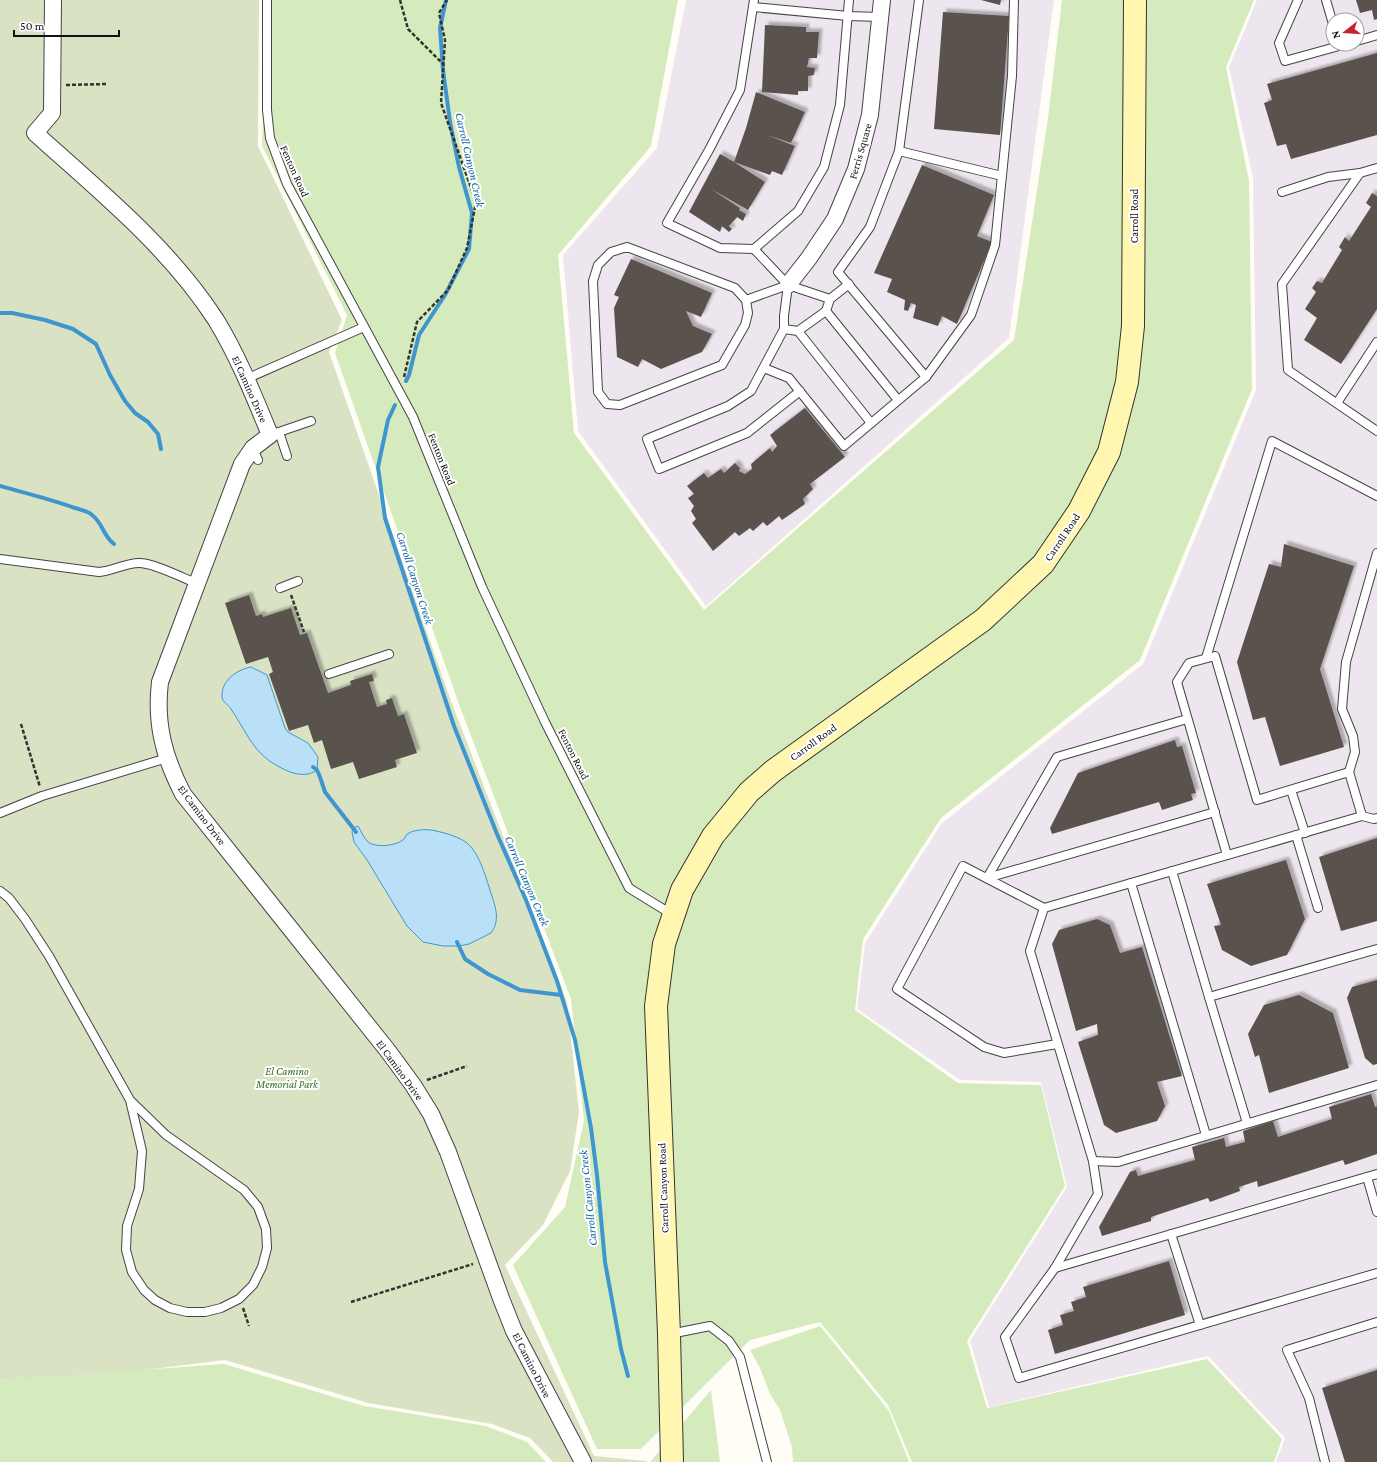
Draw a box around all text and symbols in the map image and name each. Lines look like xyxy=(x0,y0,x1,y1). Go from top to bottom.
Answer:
scale bar xyxy=(14,12,119,38)
north arrow xyxy=(1325,12,1365,52)
text: 50 m xyxy=(20,19,45,33)
text: N xyxy=(1328,29,1342,40)
water label: Carroll Canyon Creek xyxy=(452,111,488,209)
street label: Ferris Square xyxy=(846,122,875,180)
street label: Fenton Road xyxy=(278,143,312,199)
street label: Carroll Road xyxy=(1128,188,1140,243)
street label: El Camino Drive xyxy=(230,354,270,424)
street label: Fenton Road xyxy=(426,431,458,487)
street label: Carroll Road xyxy=(1042,511,1082,563)
water label: Carroll Canyon Creek xyxy=(393,530,437,627)
street label: Carroll Road xyxy=(787,721,839,763)
street label: Fenton Road xyxy=(556,727,592,782)
street label: El Camino Drive xyxy=(176,783,228,847)
water label: Carroll Canyon Creek xyxy=(502,834,553,929)
street label: El Camino Drive xyxy=(374,1038,426,1103)
park label: El Camino Memorial Park xyxy=(255,1065,319,1090)
street label: Carroll Canyon Road xyxy=(655,1142,672,1233)
water label: Carroll Canyon Creek xyxy=(576,1148,600,1247)
street label: El Camino Drive xyxy=(510,1330,554,1400)

